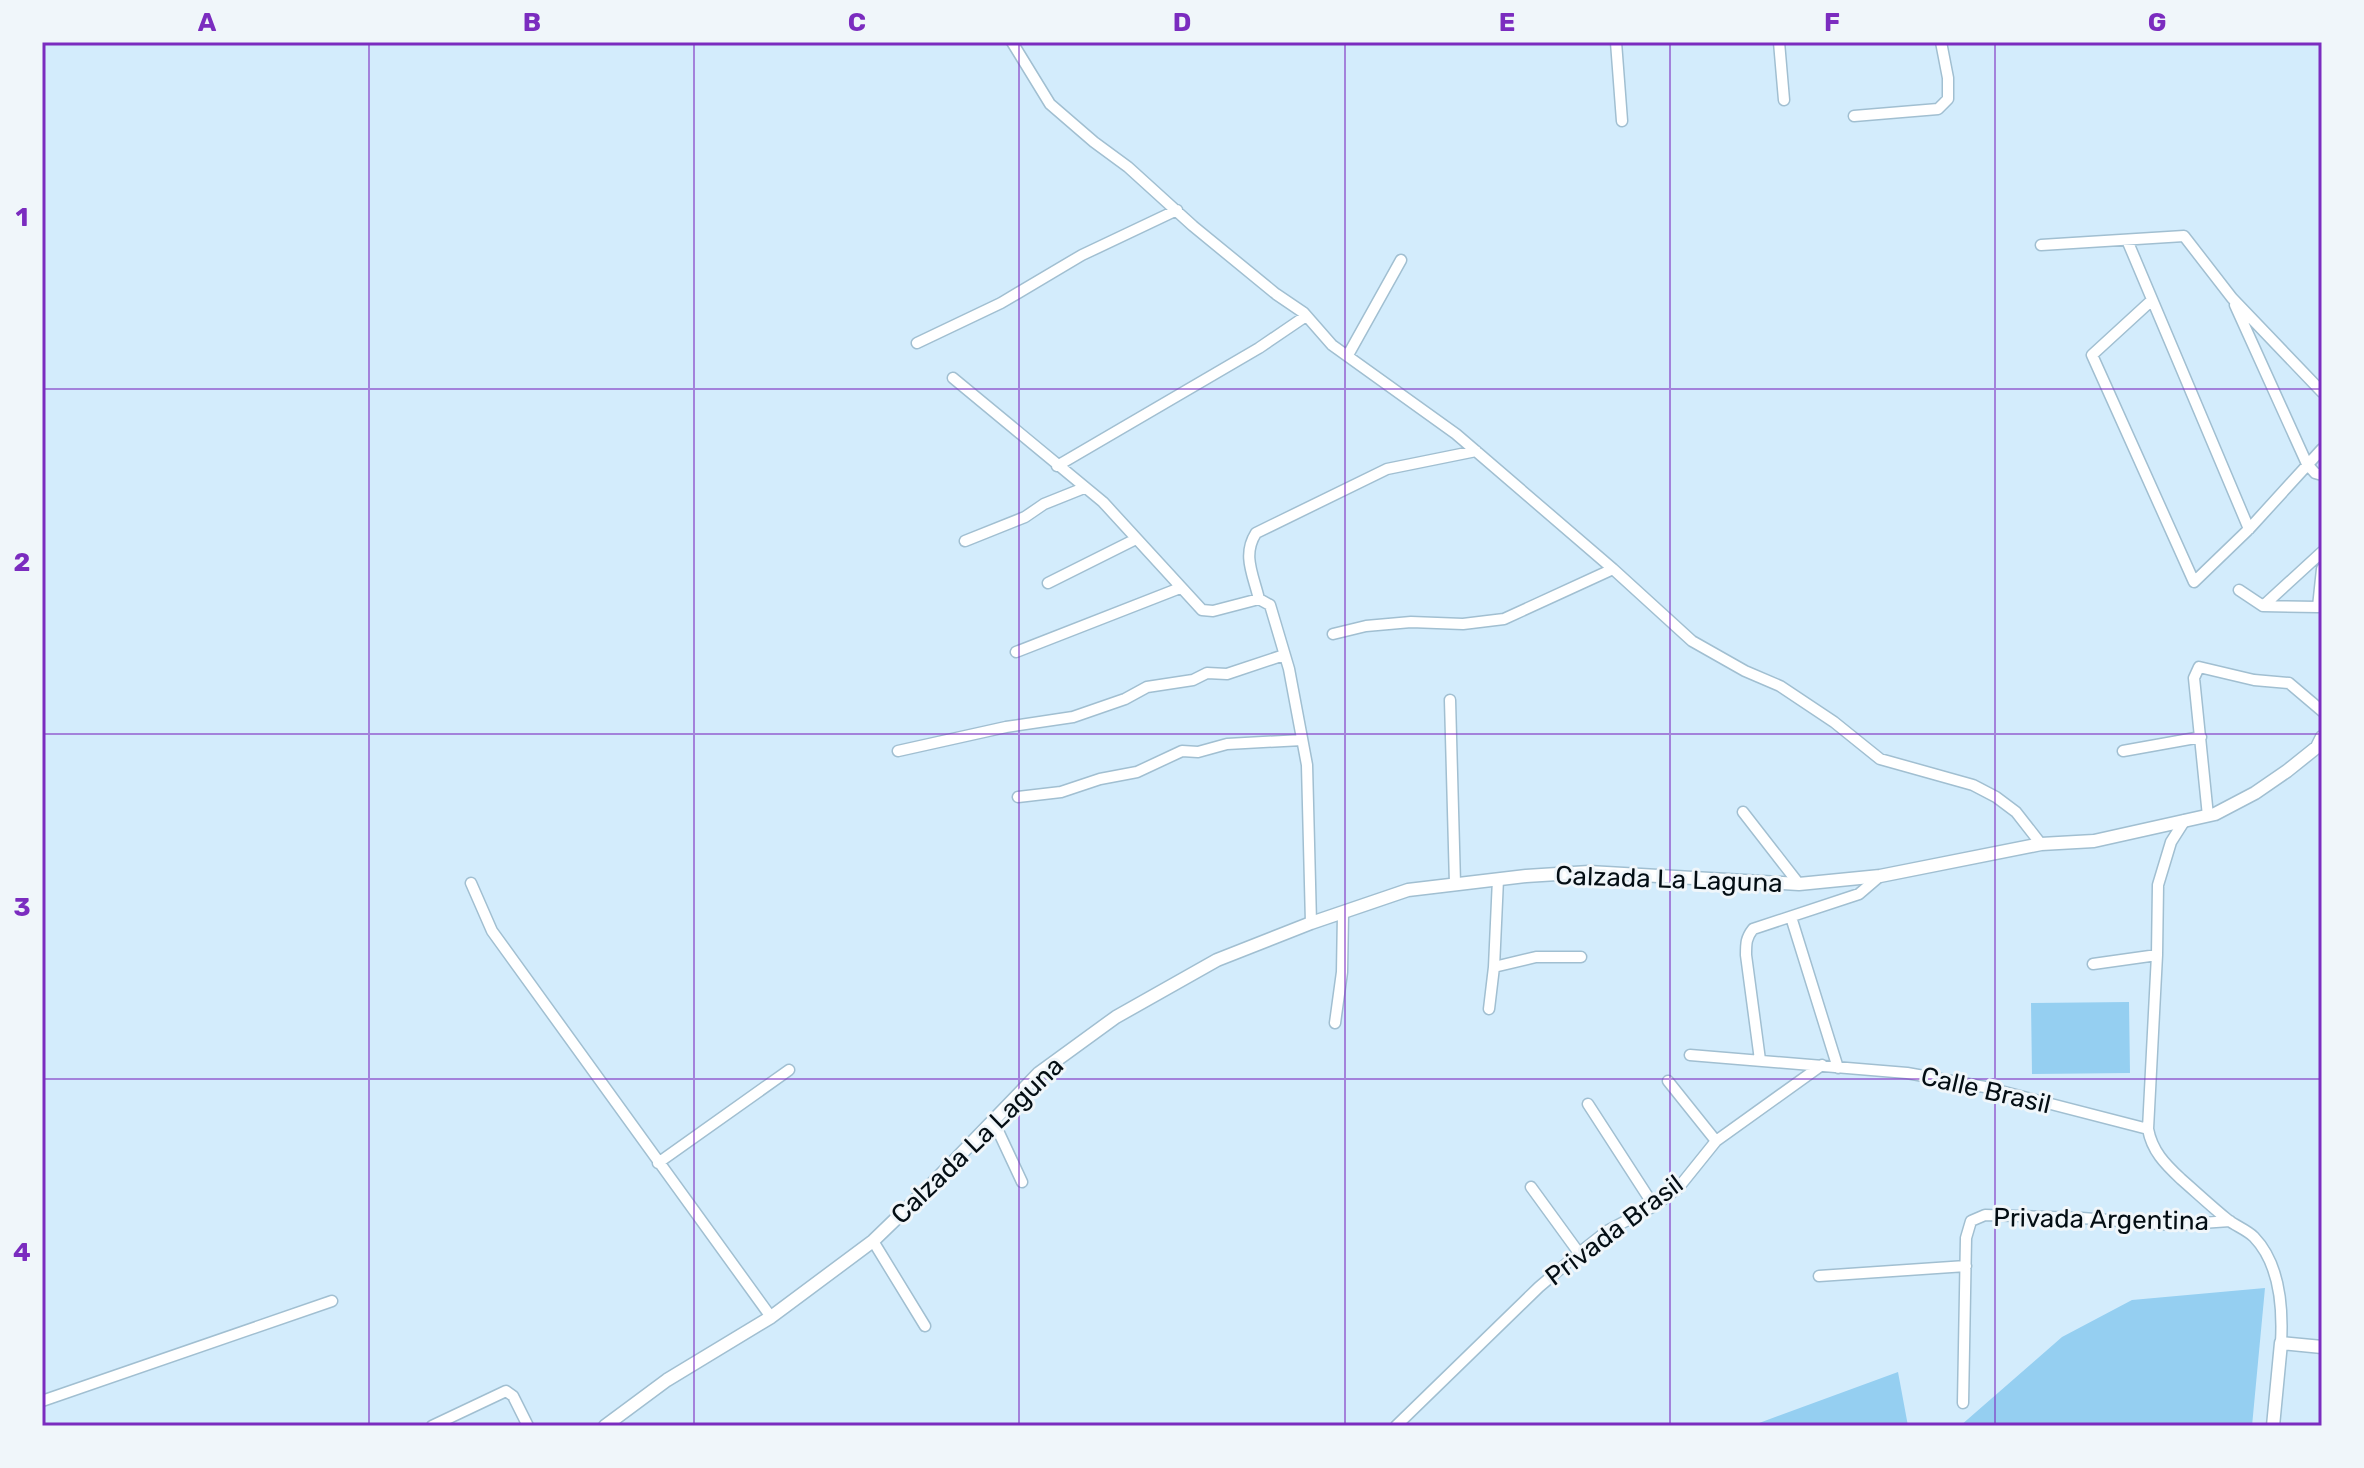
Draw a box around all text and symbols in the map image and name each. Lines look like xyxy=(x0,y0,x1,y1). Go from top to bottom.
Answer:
text: A xyxy=(198,7,217,38)
text: B xyxy=(523,7,541,38)
text: C xyxy=(848,7,866,38)
text: D xyxy=(1173,7,1191,38)
text: E xyxy=(1499,7,1515,38)
text: F xyxy=(1824,7,1840,38)
text: G xyxy=(2148,7,2166,38)
text: 1 xyxy=(16,202,28,233)
text: 2 xyxy=(14,547,30,578)
street label: Calzada La Laguna xyxy=(1555,860,1783,899)
text: 3 xyxy=(13,892,31,923)
street label: Calzada La Laguna xyxy=(885,1050,1070,1230)
street label: Calle Brasil xyxy=(1918,1060,2054,1120)
street label: Privada Brasil xyxy=(1539,1169,1689,1292)
street label: Privada Argentina xyxy=(1993,1202,2209,1237)
text: 4 xyxy=(13,1237,31,1268)

